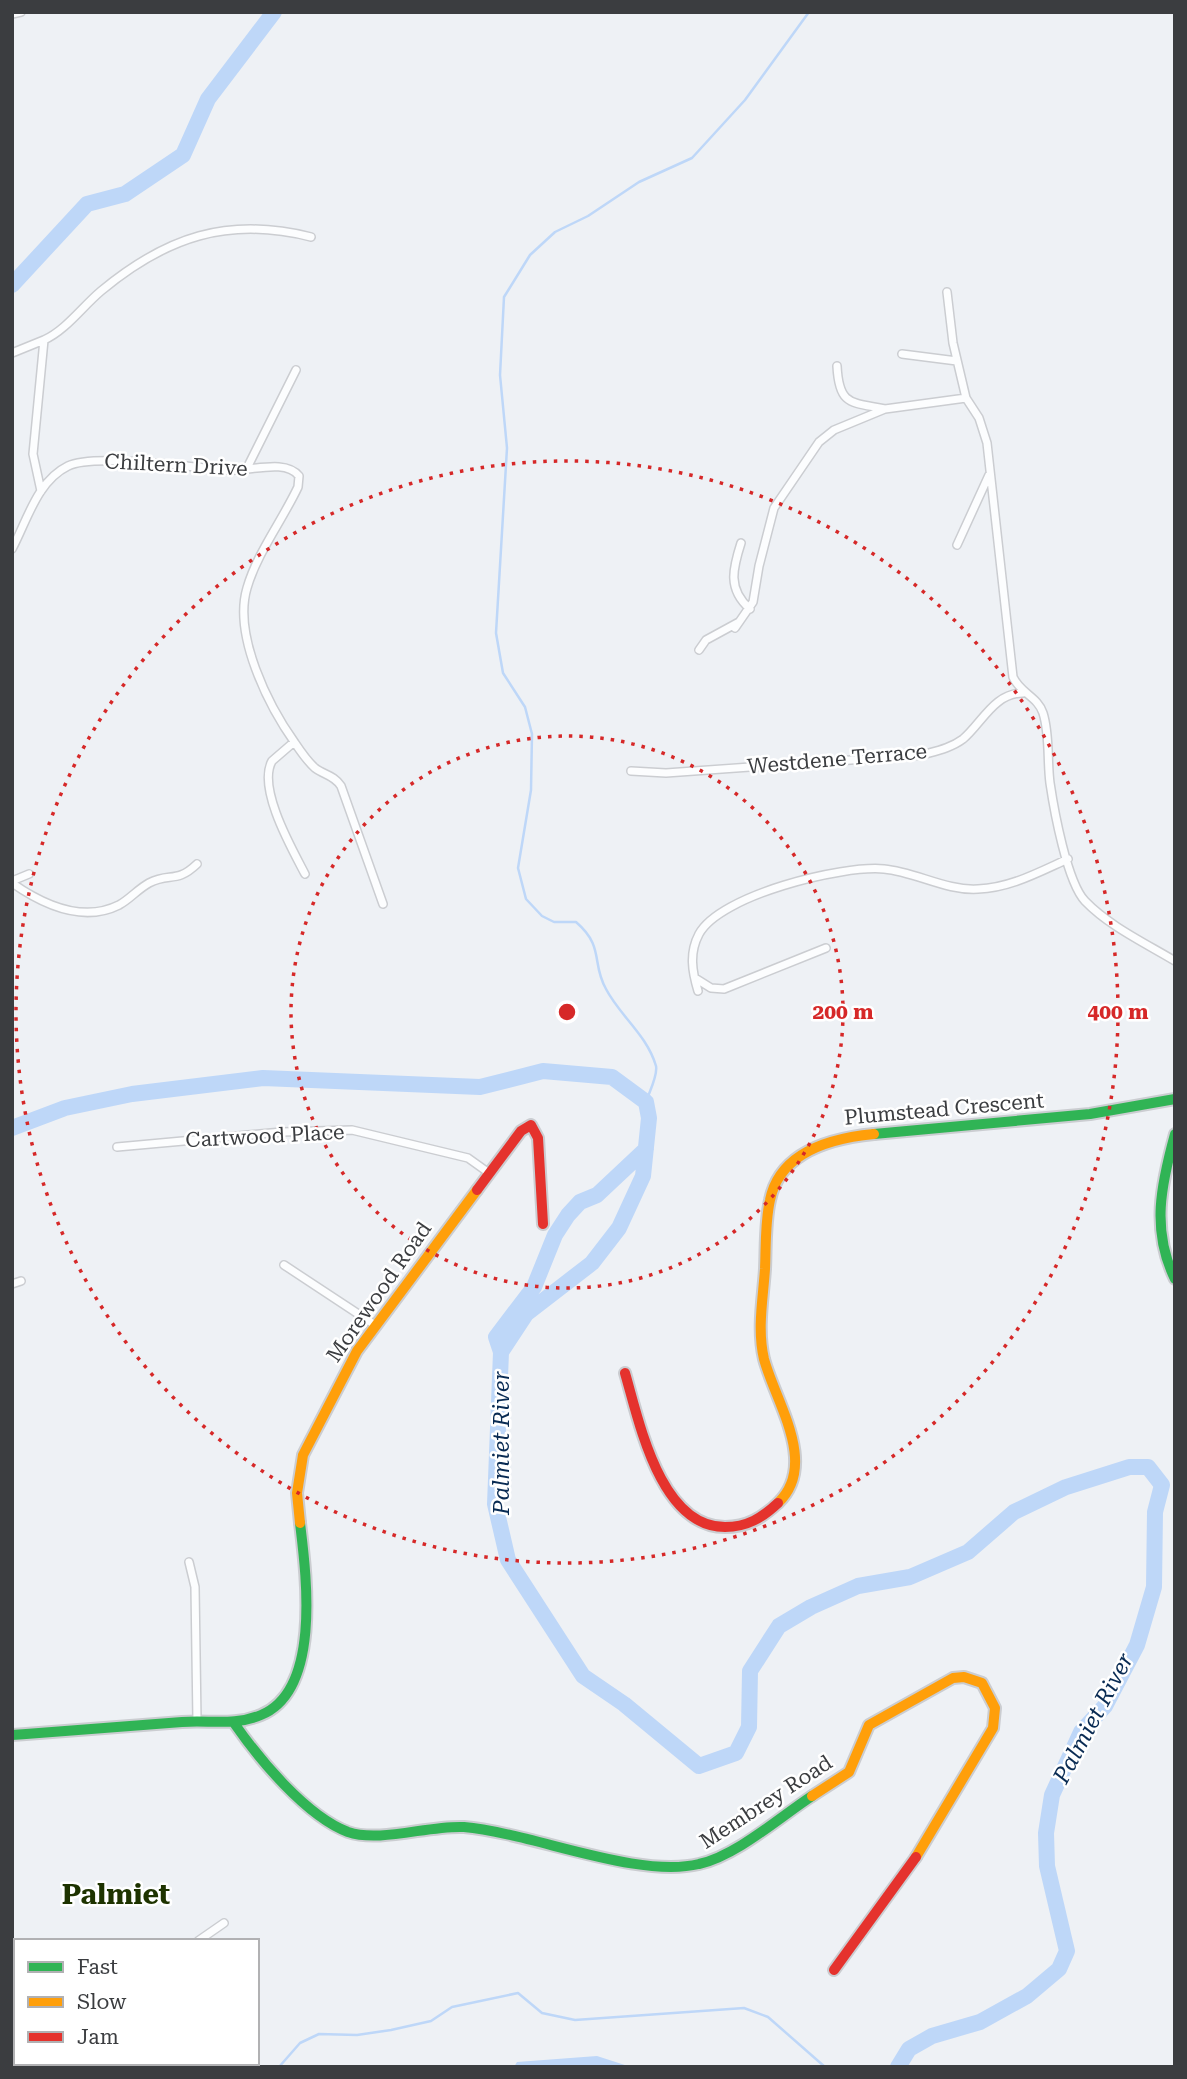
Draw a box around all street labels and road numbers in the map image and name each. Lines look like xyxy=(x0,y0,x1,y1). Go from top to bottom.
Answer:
street label: Chiltern Drive xyxy=(104,449,248,481)
street label: Westdene Terrace xyxy=(746,739,928,779)
street label: Plumstead Crescent xyxy=(843,1088,1045,1130)
street label: Cartwood Place xyxy=(185,1120,345,1152)
street label: Morewood Road xyxy=(322,1217,437,1367)
street label: Membrey Road xyxy=(695,1750,837,1854)

